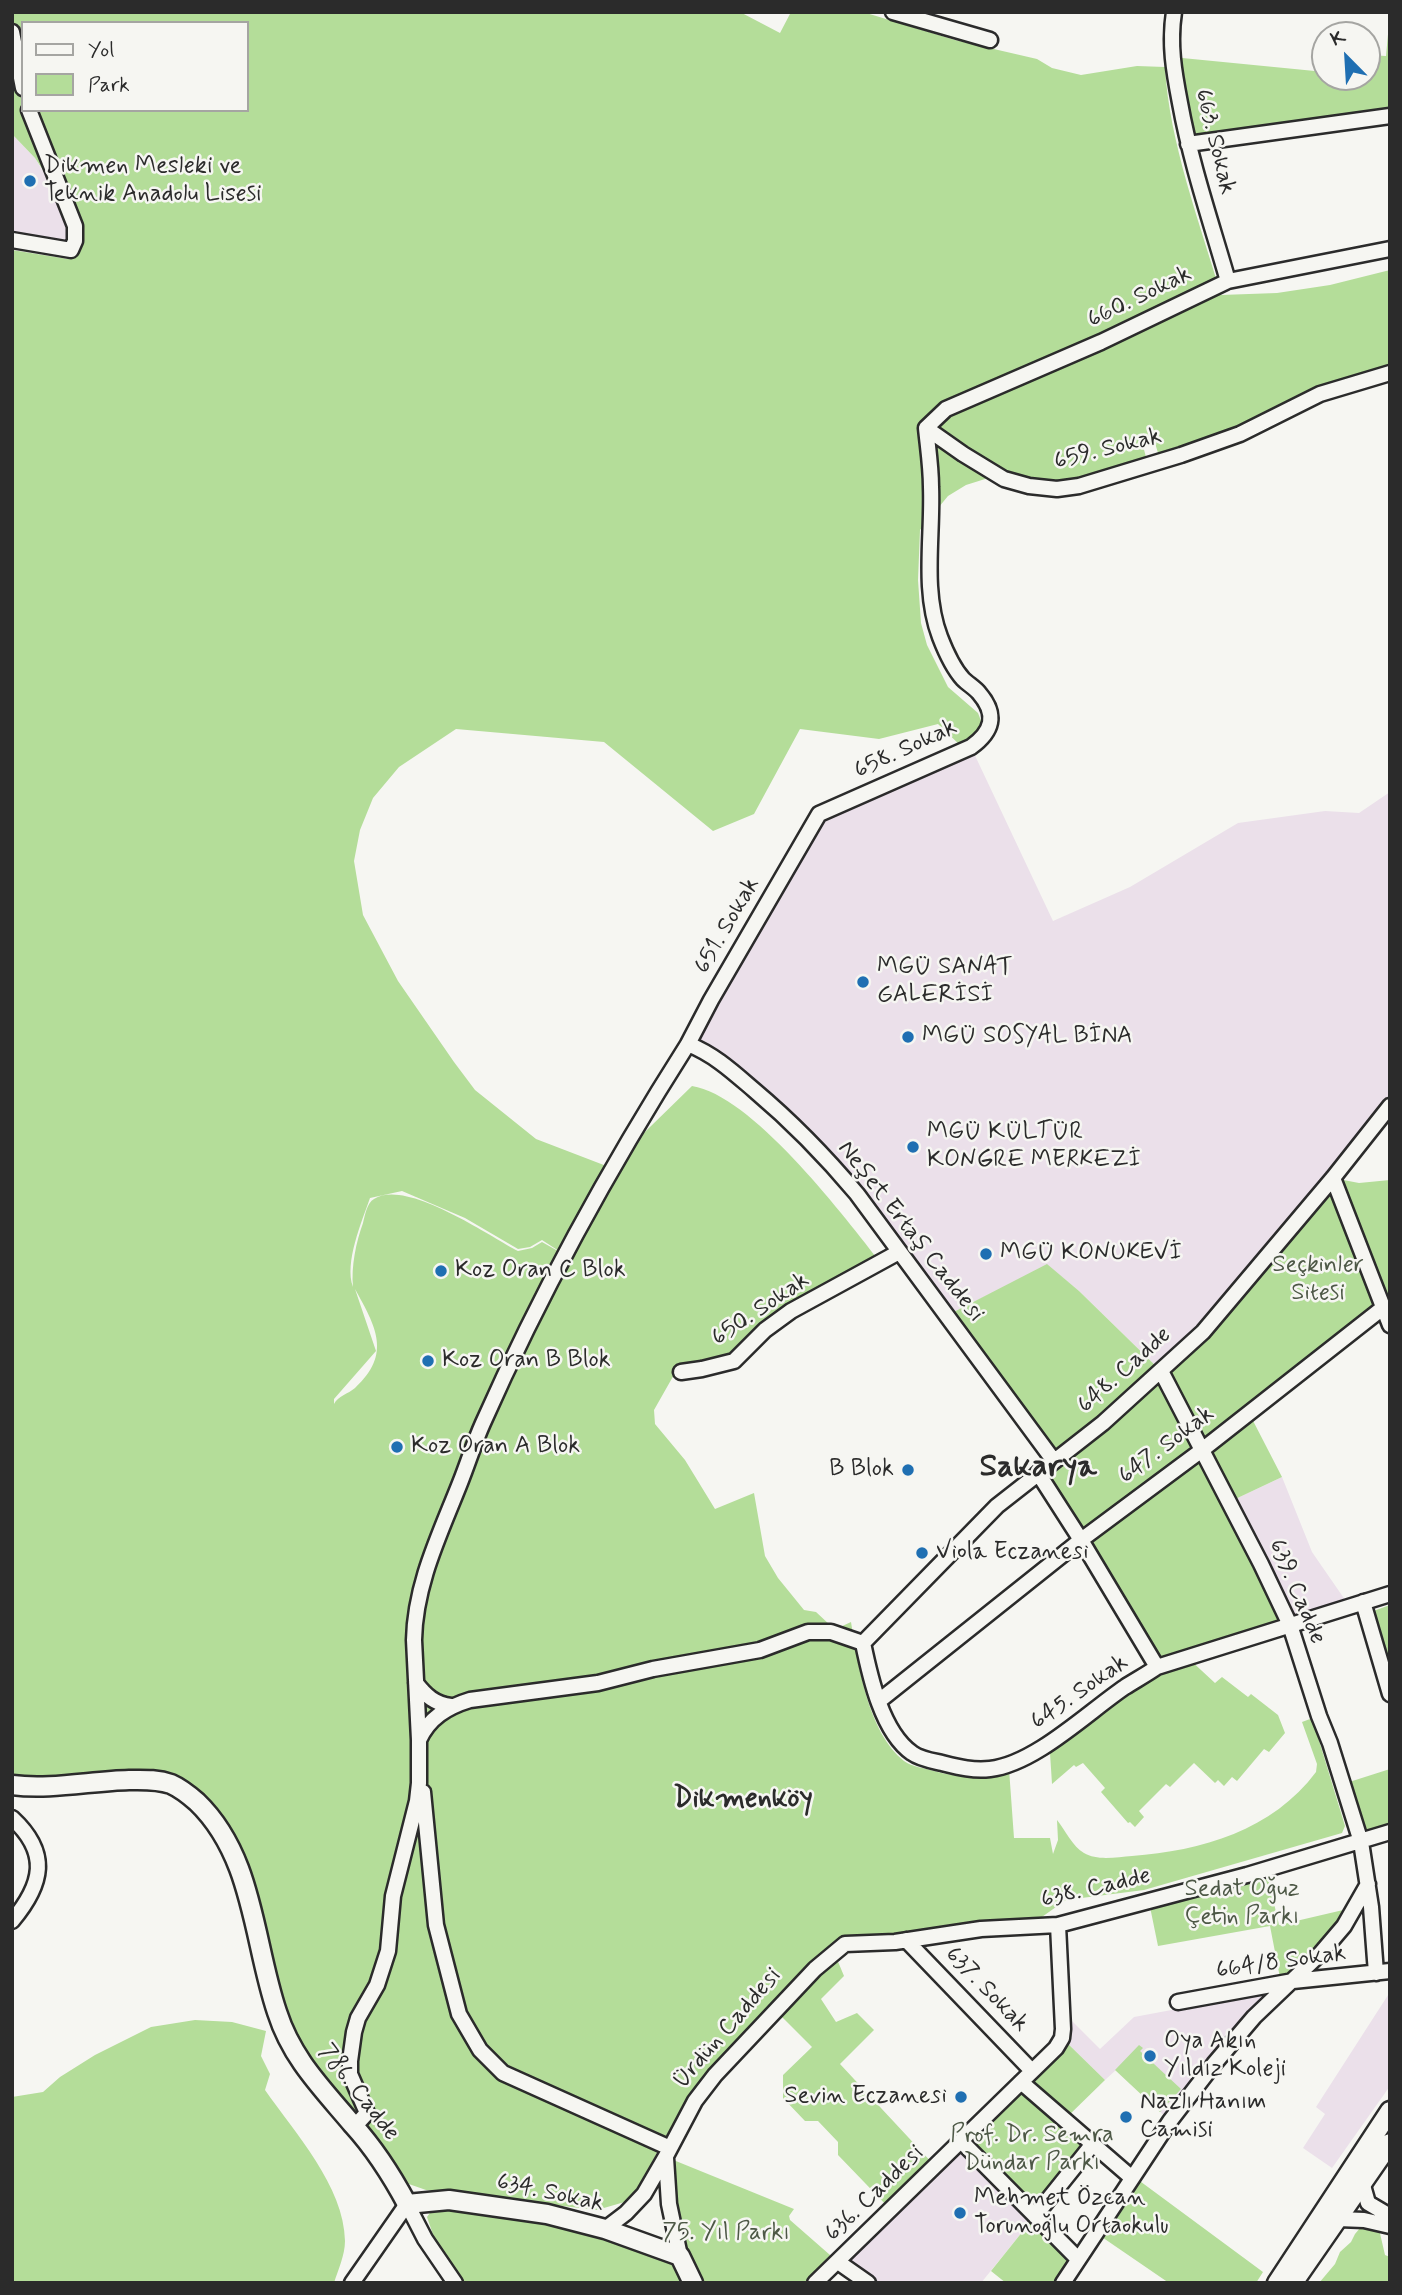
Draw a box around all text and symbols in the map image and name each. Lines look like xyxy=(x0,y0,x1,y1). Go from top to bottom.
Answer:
legend xyxy=(21,21,248,112)
north arrow xyxy=(1311,21,1381,91)
text: K xyxy=(1327,24,1349,52)
text: Yol xyxy=(88,36,114,64)
text: Park xyxy=(88,71,130,99)
street label: 663. Sokak xyxy=(1187,86,1241,198)
place label: Dikmen Mesleki ve Teknik Anadolu Lisesi xyxy=(44,153,262,209)
marker: Dikmen Mesleki ve Teknik Anadolu Lisesi xyxy=(22,173,38,189)
street label: 660. Sokak xyxy=(1083,260,1197,336)
street label: 659. Sokak xyxy=(1051,423,1165,477)
street label: 658. Sokak xyxy=(850,714,962,786)
street label: 651. Sokak xyxy=(689,873,767,979)
place label: MGÜ SANAT GALERİSİ xyxy=(877,954,1013,1010)
marker: MGÜ SANAT GALERİSİ xyxy=(855,974,871,990)
place label: MGÜ SOSYAL BİNA xyxy=(922,1023,1132,1051)
marker: MGÜ SOSYAL BİNA xyxy=(900,1029,916,1045)
place label: MGÜ KÜLTÜR KONGRE MERKEZİ xyxy=(927,1119,1141,1175)
street label: Neşet Ertaş Caddesi xyxy=(830,1136,990,1328)
marker: MGÜ KÜLTÜR KONGRE MERKEZİ xyxy=(905,1139,921,1155)
place label: MGÜ KONUKEVİ xyxy=(1000,1240,1182,1268)
marker: MGÜ KONUKEVİ xyxy=(978,1246,994,1262)
park label: Seçkinler Sitesi xyxy=(1272,1252,1364,1308)
place label: Koz Oran C Blok xyxy=(455,1257,626,1285)
marker: Koz Oran C Blok xyxy=(433,1263,449,1279)
street label: 650. Sokak xyxy=(707,1267,815,1353)
street label: 648. Cadde xyxy=(1072,1321,1178,1421)
place label: Koz Oran B Blok xyxy=(442,1347,611,1375)
marker: Koz Oran B Blok xyxy=(420,1353,436,1369)
street label: 647. Sokak xyxy=(1113,1401,1221,1491)
place label: Koz Oran A Blok xyxy=(411,1433,580,1461)
marker: Koz Oran A Blok xyxy=(389,1439,405,1455)
district label: Sakarya xyxy=(979,1449,1097,1487)
place label: B Blok xyxy=(829,1456,894,1484)
marker: B Blok xyxy=(900,1462,916,1478)
street label: 639. Cadde xyxy=(1261,1535,1331,1649)
place label: Viola Eczanesi xyxy=(936,1539,1089,1567)
marker: Viola Eczanesi xyxy=(914,1545,930,1561)
street label: 645. Sokak xyxy=(1026,1649,1134,1737)
district label: Dikmenköy xyxy=(673,1783,813,1817)
street label: 638. Cadde xyxy=(1038,1862,1154,1916)
park label: Sedat Oğuz Çetin Parkı xyxy=(1184,1876,1300,1932)
street label: 664/8 Sokak xyxy=(1214,1940,1348,1986)
street label: 637. Sokak xyxy=(938,1941,1034,2039)
street label: Ürdün Caddesi xyxy=(668,1963,788,2095)
place label: Oya Akın Yıldız Koleji xyxy=(1164,2028,1286,2084)
street label: 786. Cadde xyxy=(311,2039,405,2147)
marker: Oya Akın Yıldız Koleji xyxy=(1142,2048,1158,2064)
place label: Sevin Eczanesi xyxy=(784,2083,947,2111)
marker: Sevin Eczanesi xyxy=(953,2089,969,2105)
place label: Nazlı Hanım Camisi xyxy=(1140,2089,1266,2145)
marker: Nazlı Hanım Camisi xyxy=(1118,2109,1134,2125)
park label: Prof. Dr. Semra Dündar Parkı xyxy=(950,2122,1114,2178)
street label: 636. Caddesi xyxy=(819,2140,931,2248)
street label: 634. Sokak xyxy=(494,2169,606,2219)
place label: Mehmet Özcan Torunoğlu Ortaokulu xyxy=(974,2185,1169,2241)
marker: Mehmet Özcan Torunoğlu Ortaokulu xyxy=(952,2205,968,2221)
park label: 75. Yıl Parkı xyxy=(662,2220,790,2248)

